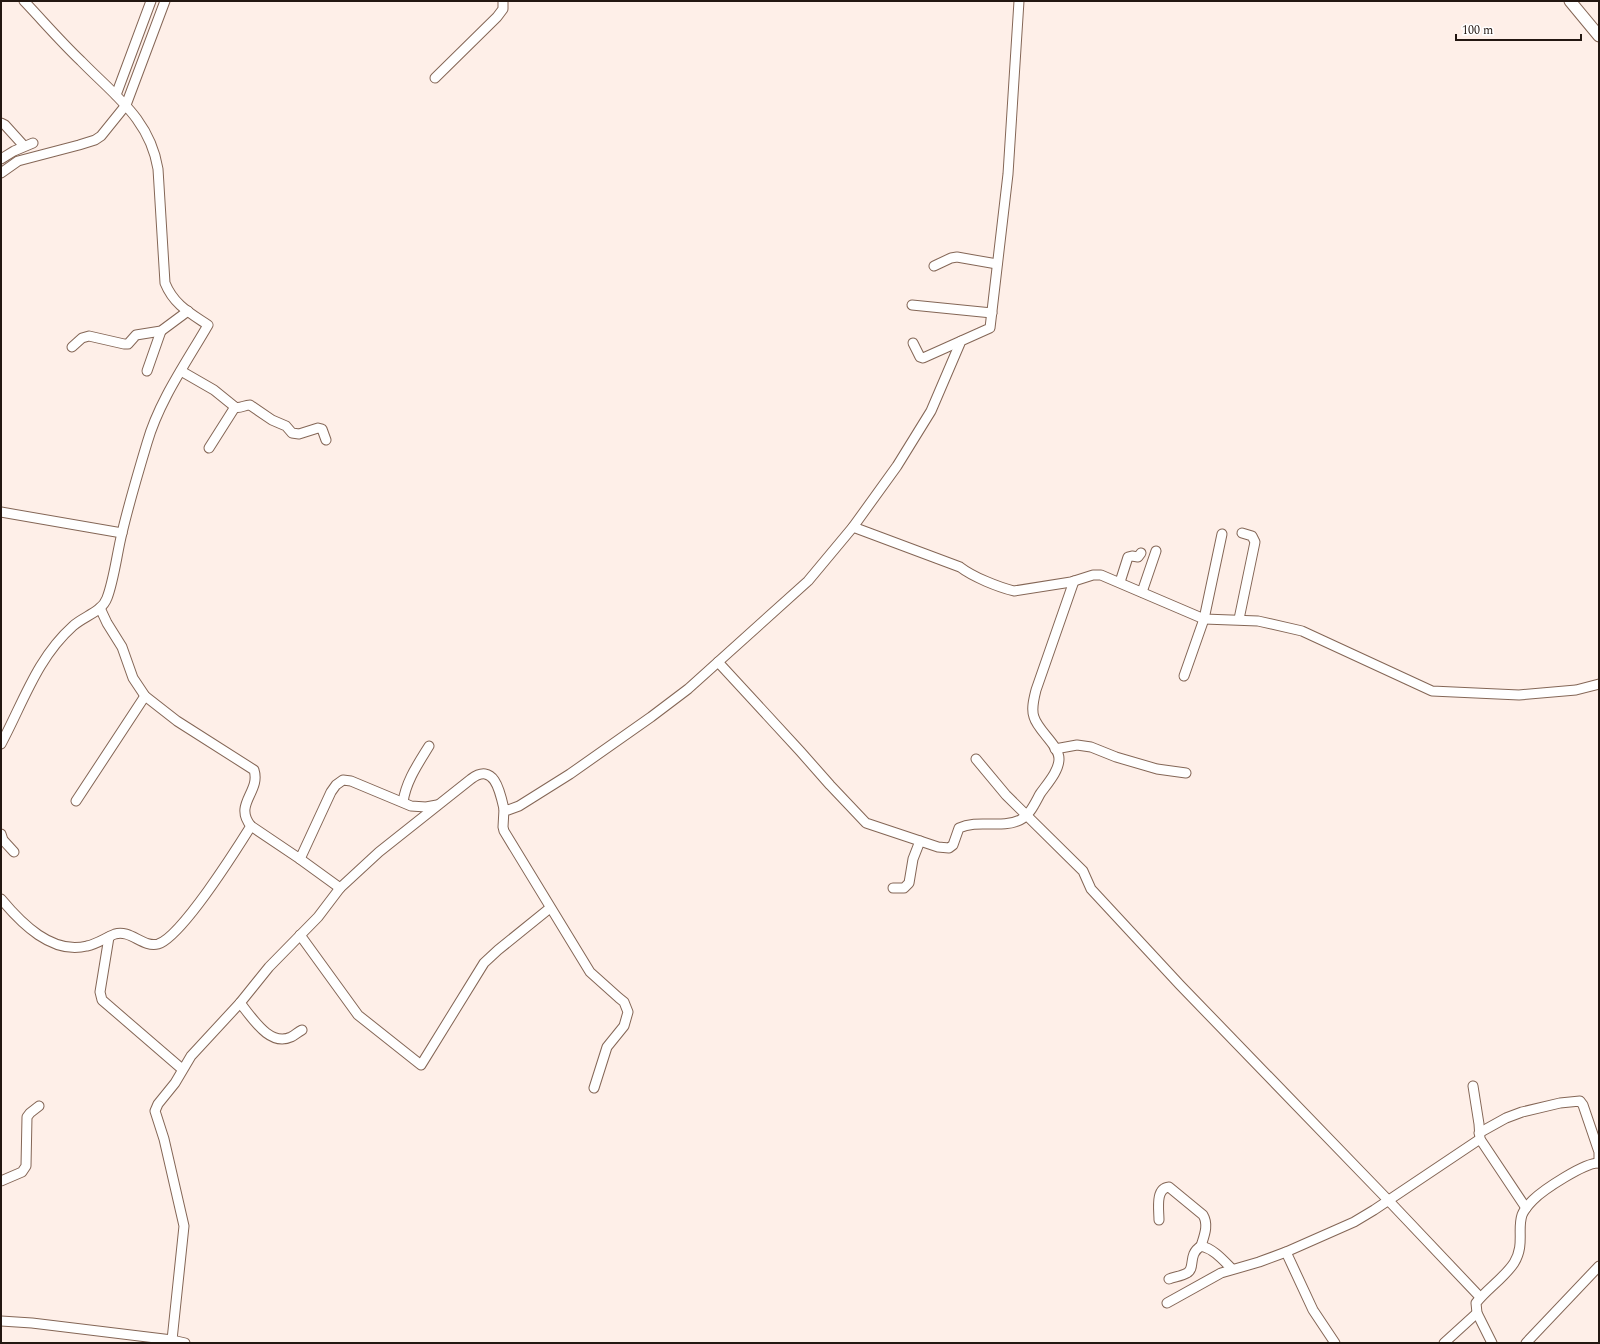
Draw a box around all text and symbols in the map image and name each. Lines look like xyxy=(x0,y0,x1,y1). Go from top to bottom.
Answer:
scale bar xyxy=(1456,16,1581,42)
text: 100 m xyxy=(1462,21,1493,40)

